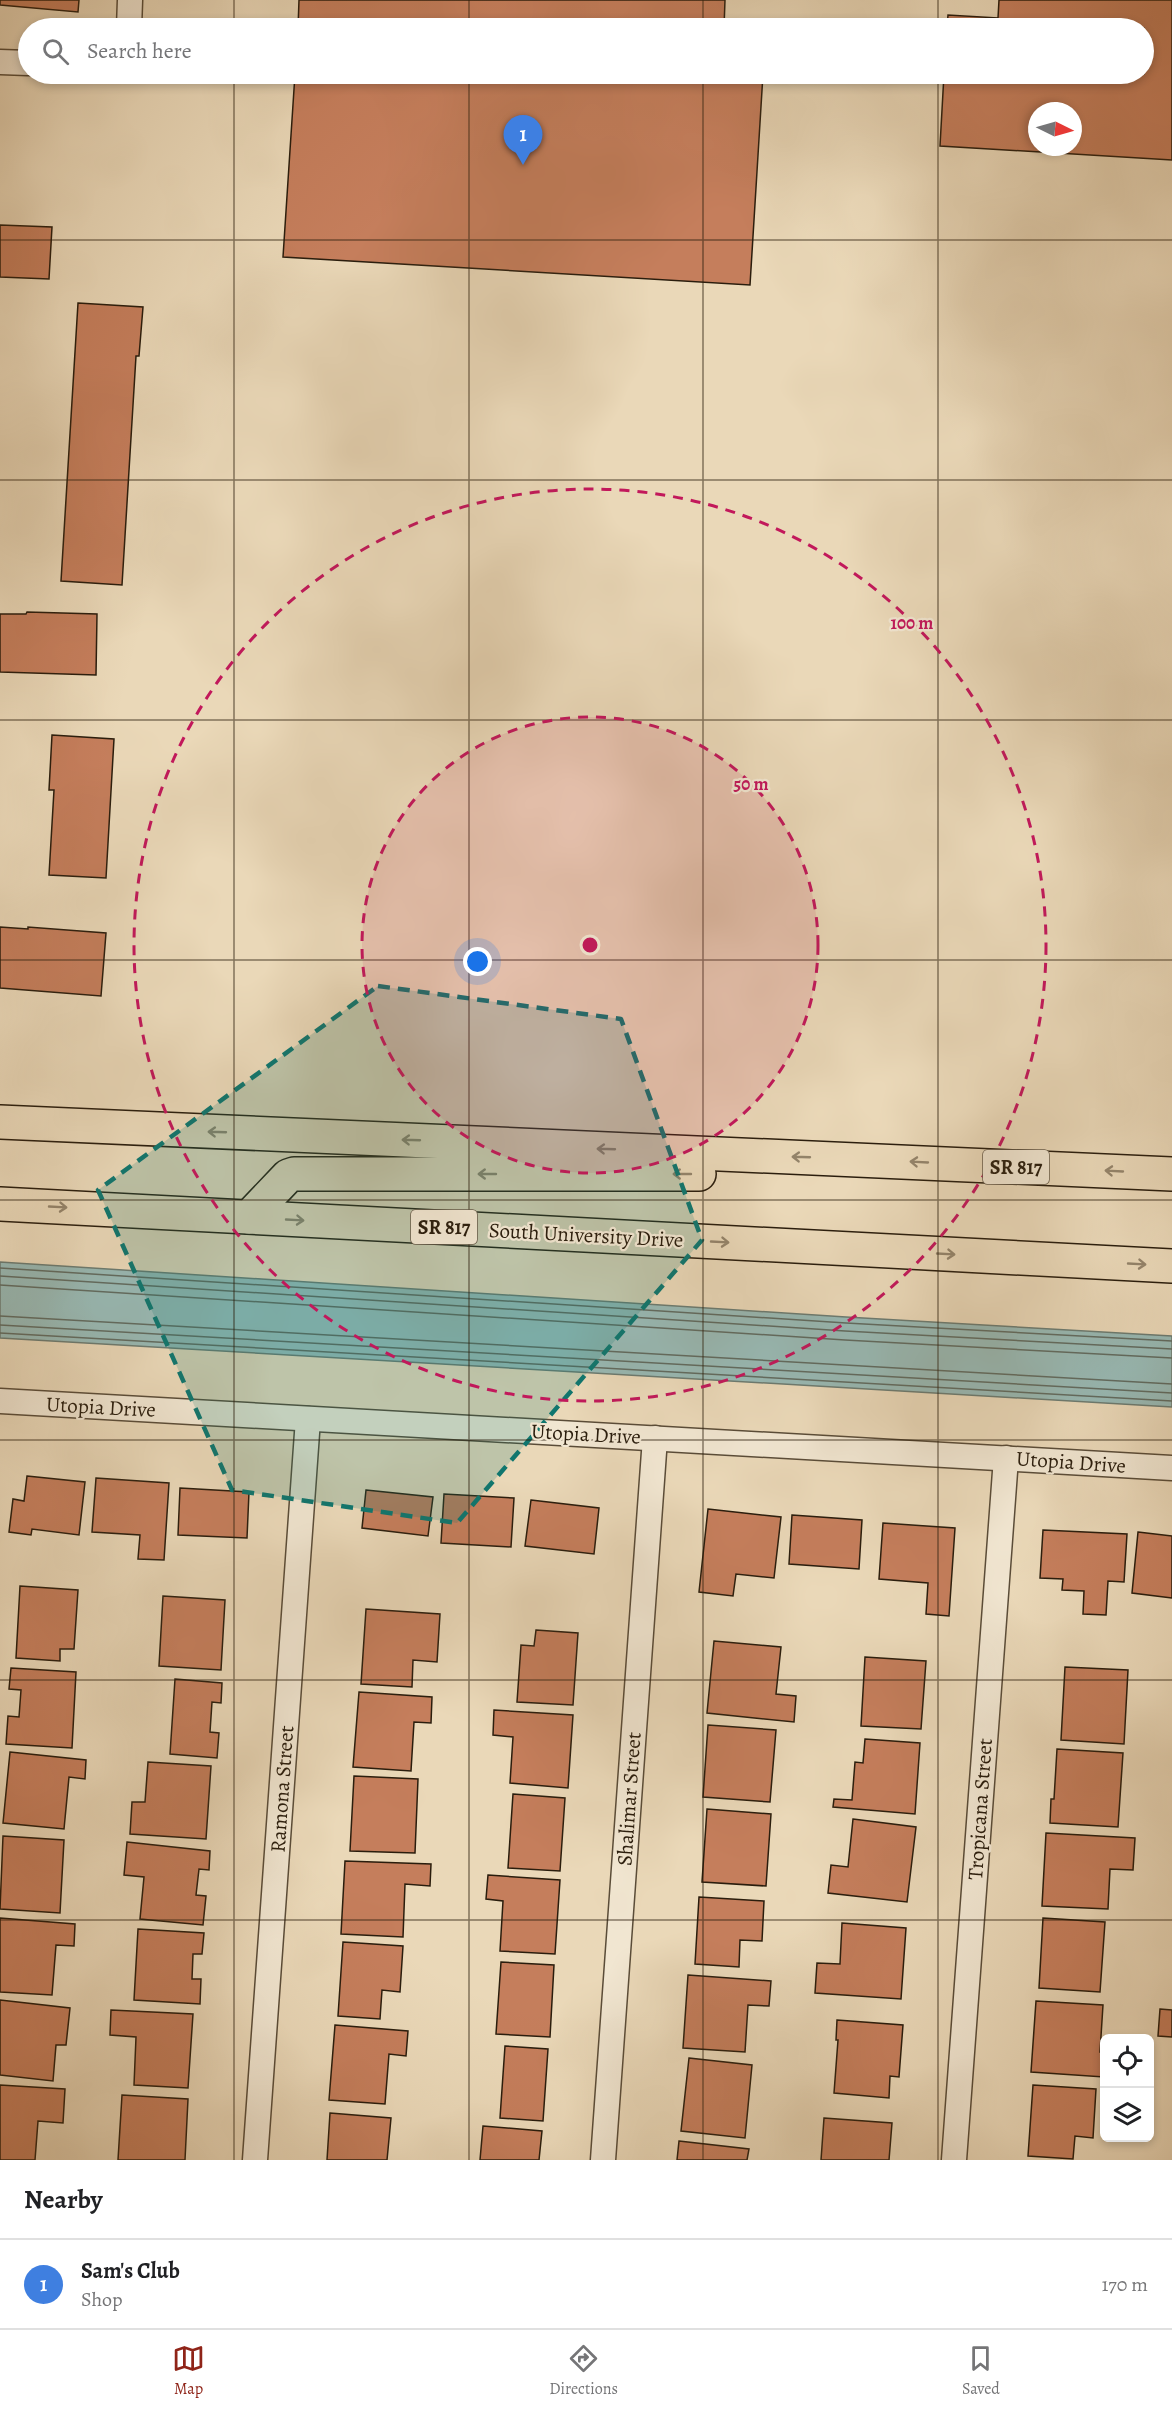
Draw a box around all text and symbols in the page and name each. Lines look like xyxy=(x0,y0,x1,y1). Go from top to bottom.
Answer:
search box xyxy=(18,18,1154,84)
icon: search xyxy=(39,35,72,68)
text: Search here xyxy=(87,36,192,66)
north arrow xyxy=(1028,102,1082,156)
pin: 1 xyxy=(504,116,542,165)
text: 100 m xyxy=(891,611,933,635)
text: 50 m xyxy=(734,772,768,796)
centre of rings xyxy=(580,935,600,955)
your location xyxy=(463,947,492,976)
one-way arrow xyxy=(207,1126,227,1137)
one-way arrow xyxy=(402,1135,422,1146)
one-way arrow xyxy=(597,1143,617,1154)
road number: SR 817 xyxy=(983,1150,1049,1184)
one-way arrow xyxy=(792,1151,812,1163)
one-way arrow xyxy=(909,1157,929,1168)
one-way arrow xyxy=(1104,1165,1124,1176)
one-way arrow xyxy=(477,1168,497,1180)
one-way arrow xyxy=(672,1168,692,1180)
one-way arrow xyxy=(48,1201,68,1212)
road number: SR 817 xyxy=(411,1210,477,1244)
one-way arrow xyxy=(285,1214,305,1225)
street label: South University Drive xyxy=(488,1216,684,1254)
one-way arrow xyxy=(710,1237,730,1248)
one-way arrow xyxy=(936,1249,955,1260)
one-way arrow xyxy=(1127,1259,1147,1270)
street label: Utopia Drive xyxy=(45,1390,157,1424)
street label: Utopia Drive xyxy=(530,1417,642,1451)
street label: Utopia Drive xyxy=(1015,1444,1127,1480)
street label: Ramona Street xyxy=(264,1725,300,1853)
street label: Shalimar Street xyxy=(610,1731,648,1867)
street label: Tropicana Street xyxy=(961,1737,999,1881)
map controls xyxy=(1100,2034,1154,2142)
button: locate xyxy=(1100,2034,1154,2088)
button: layers xyxy=(1100,2088,1154,2142)
text: Nearby xyxy=(24,2182,103,2217)
text: Sam's Club xyxy=(81,2256,180,2286)
text: 1 xyxy=(40,2271,47,2298)
text: 170 m xyxy=(1102,2271,1148,2298)
text: Shop xyxy=(81,2286,123,2313)
tab: Map xyxy=(172,2342,205,2400)
tab: Directions xyxy=(549,2342,618,2400)
tab: Saved xyxy=(962,2342,1000,2400)

